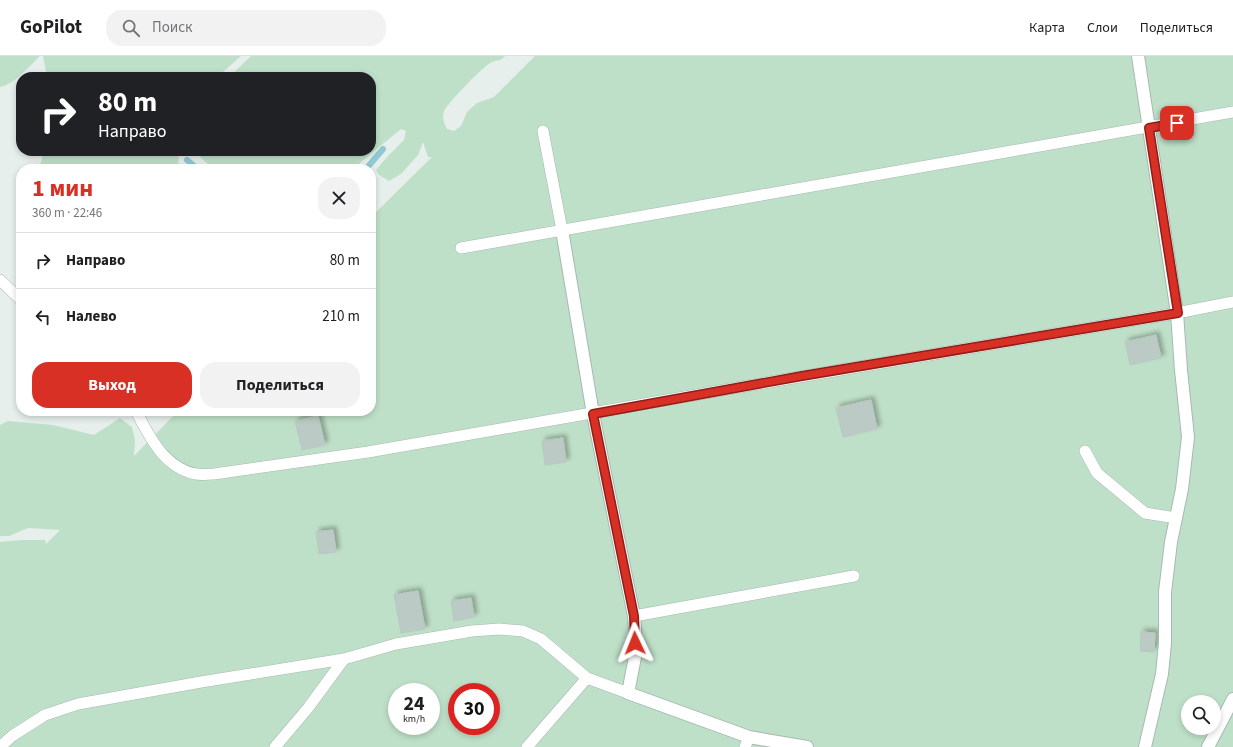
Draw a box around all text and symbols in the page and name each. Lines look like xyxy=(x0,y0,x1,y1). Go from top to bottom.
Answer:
search box xyxy=(106,10,386,46)
text: GoPilot xyxy=(20,14,82,41)
icon: search xyxy=(120,17,142,39)
text: Поиск xyxy=(152,17,193,38)
text: Карта xyxy=(1029,18,1065,38)
text: Слои xyxy=(1087,18,1118,38)
text: Поделиться xyxy=(1140,18,1213,38)
text: 80 m xyxy=(98,82,157,122)
icon: right xyxy=(32,88,84,140)
pin xyxy=(1160,106,1194,140)
icon: arrive xyxy=(1166,112,1188,134)
text: Направо xyxy=(98,119,166,144)
text: 1 мин xyxy=(32,171,93,206)
button: close xyxy=(318,177,360,219)
text: 360 m · 22:46 xyxy=(32,204,102,222)
icon: right xyxy=(32,250,54,272)
text: Направо xyxy=(66,250,125,271)
text: 80 m xyxy=(330,250,360,271)
icon: left xyxy=(32,306,54,328)
text: Налево xyxy=(66,306,117,327)
text: 210 m xyxy=(322,306,360,327)
button: Выход xyxy=(32,362,192,408)
button: Поделиться xyxy=(200,362,360,408)
position arrow xyxy=(614,622,656,664)
speed limit sign: 30 xyxy=(448,683,500,735)
text: 24 xyxy=(403,690,425,718)
map controls xyxy=(1181,695,1221,735)
button: search xyxy=(1181,695,1221,735)
text: km/h xyxy=(403,712,425,726)

